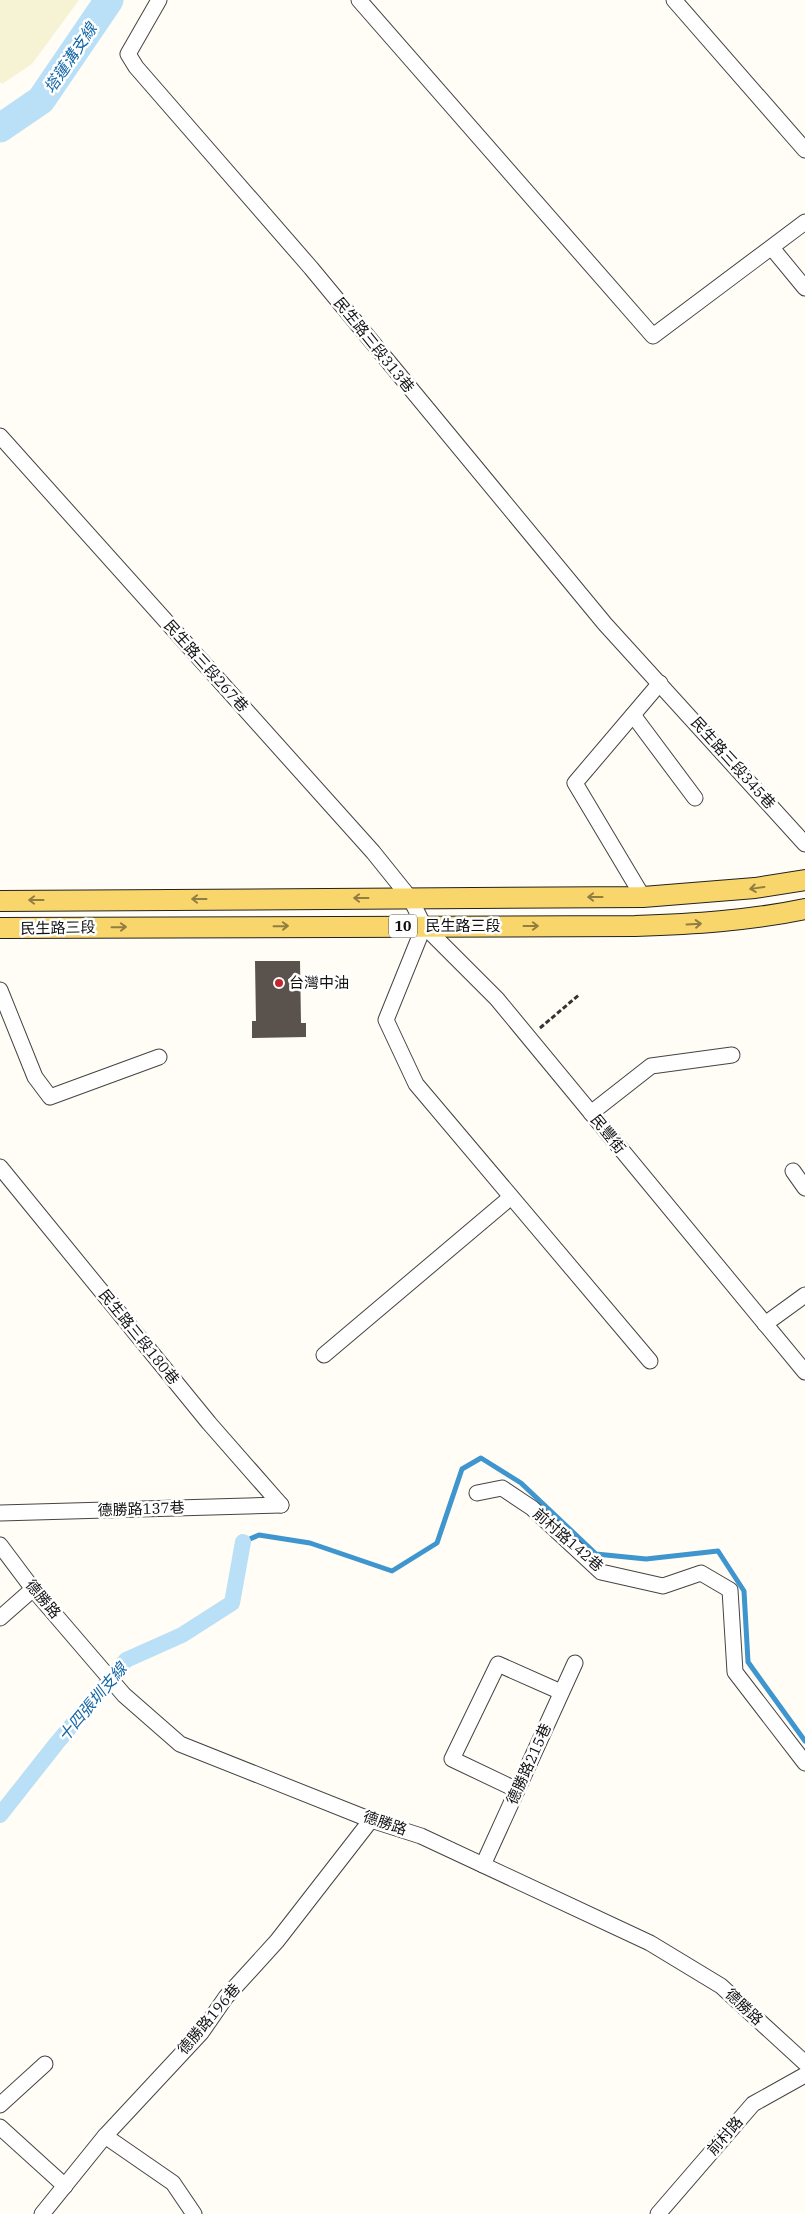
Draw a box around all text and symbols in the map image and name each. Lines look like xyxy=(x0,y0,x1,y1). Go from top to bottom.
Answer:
water label: 塔蓮溝支線 xyxy=(39,18,102,97)
street label: 民生路三段313巷 xyxy=(330,293,419,396)
street label: 民生路三段267巷 xyxy=(160,616,253,716)
street label: 民生路三段345巷 xyxy=(687,713,780,813)
one-way arrow xyxy=(749,883,765,893)
one-way arrow xyxy=(587,892,604,902)
one-way arrow xyxy=(353,893,370,903)
one-way arrow xyxy=(191,894,207,904)
one-way arrow xyxy=(28,895,44,905)
road number: 10 xyxy=(389,914,417,938)
street label: 民生路三段 xyxy=(425,916,501,935)
street label: 民生路三段 xyxy=(20,917,96,938)
one-way arrow xyxy=(685,920,701,929)
one-way arrow xyxy=(272,921,289,931)
one-way arrow xyxy=(522,921,539,931)
one-way arrow xyxy=(110,922,126,932)
place label: 台灣中油 xyxy=(289,973,349,992)
marker: 台灣中油 xyxy=(273,977,285,989)
street label: 民豐街 xyxy=(587,1110,630,1157)
street label: 民生路三段180巷 xyxy=(95,1285,184,1388)
street label: 德勝路137巷 xyxy=(97,1497,185,1520)
street label: 前村路142巷 xyxy=(529,1504,607,1575)
street label: 德勝路 xyxy=(22,1575,65,1622)
water label: 十四張圳支線 xyxy=(53,1657,132,1745)
street label: 德勝路215巷 xyxy=(502,1720,555,1807)
street label: 德勝路 xyxy=(361,1806,410,1839)
street label: 德勝路196巷 xyxy=(173,1979,244,2058)
street label: 德勝路 xyxy=(721,1984,767,2029)
street label: 前村路 xyxy=(703,2112,747,2159)

